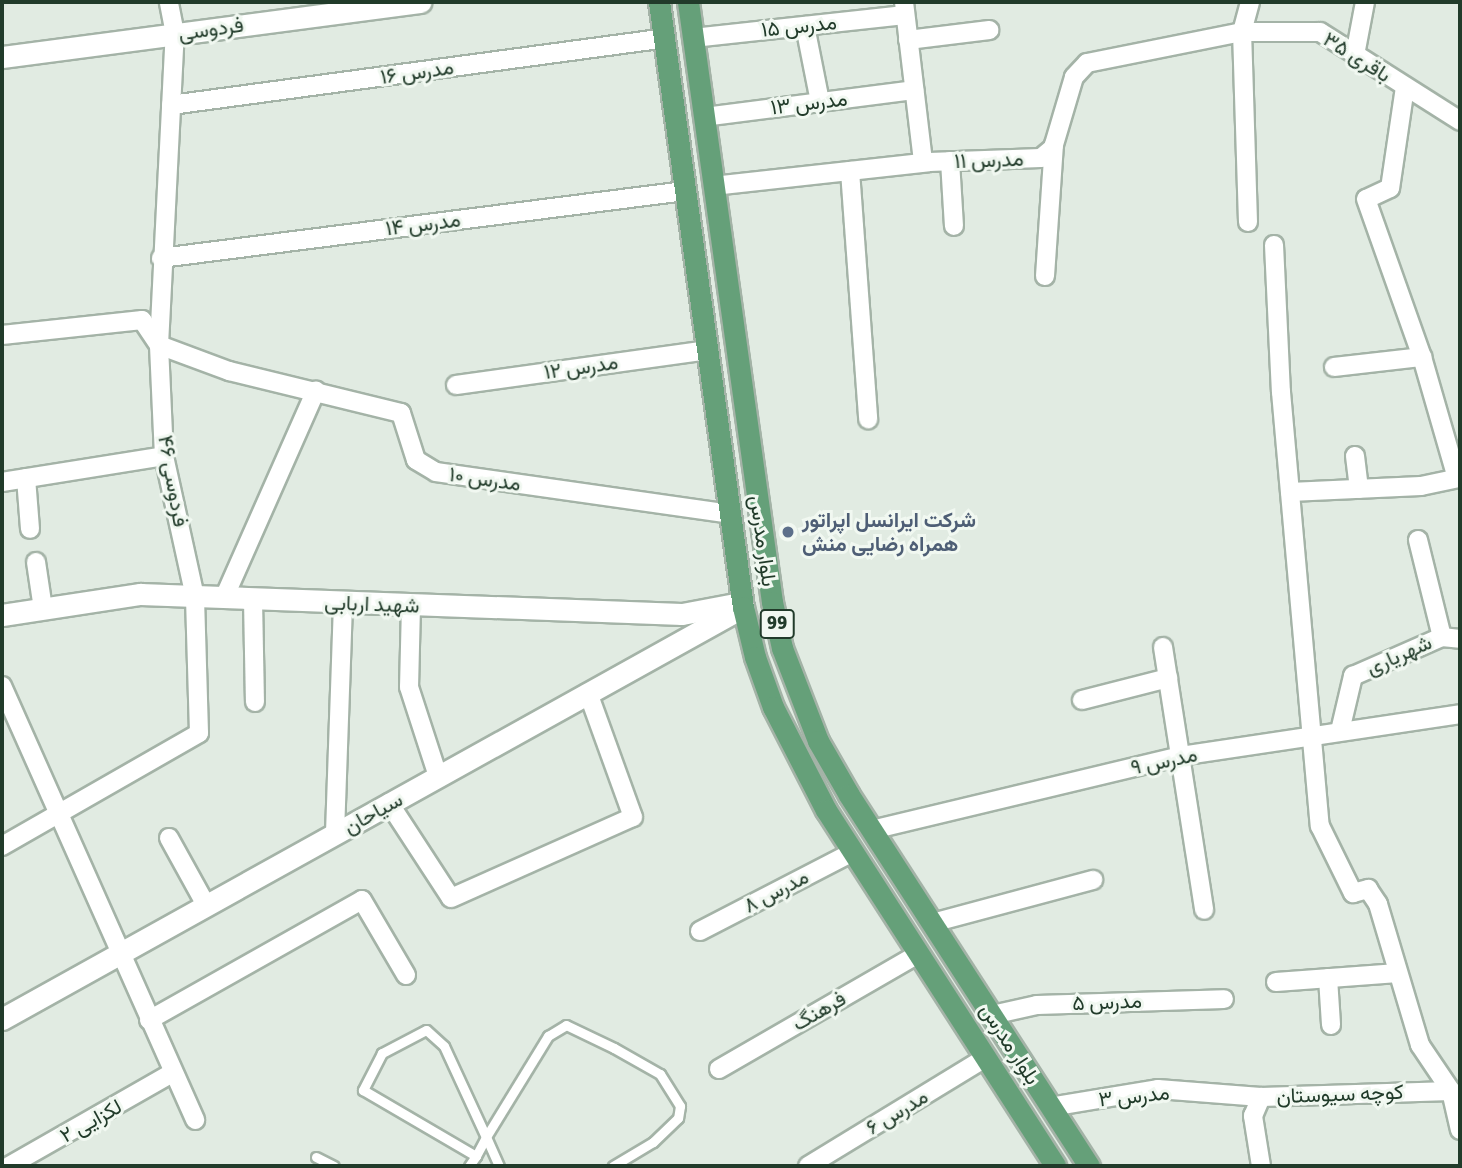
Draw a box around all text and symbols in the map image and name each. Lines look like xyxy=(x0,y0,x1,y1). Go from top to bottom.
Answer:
street label: مدرس ۱۵ xyxy=(760,10,838,42)
street label: فردوسی xyxy=(177,12,245,46)
street label: باقری ۳۵ xyxy=(1318,26,1396,88)
street label: مدرس ۱۶ xyxy=(379,54,455,90)
street label: مدرس ۱۳ xyxy=(769,86,849,120)
street label: مدرس ۱۱ xyxy=(954,146,1024,174)
street label: مدرس ۱۴ xyxy=(384,207,462,241)
street label: مدرس ۱۲ xyxy=(542,349,620,385)
street label: فردوسی ۴۶ xyxy=(153,433,193,529)
street label: مدرس ۱۰ xyxy=(447,461,523,497)
street label: بلوار مدرس xyxy=(744,494,782,588)
place label: شرکت ایرانسل اپراتور همراه رضایی منش xyxy=(802,507,976,557)
marker: شرکت ایرانسل اپراتور همراه رضایی منش xyxy=(780,524,796,540)
street label: شهید اربابی xyxy=(324,590,420,618)
road number: 99 xyxy=(760,608,794,639)
street label: شهریاری xyxy=(1362,629,1436,681)
street label: مدرس ۹ xyxy=(1128,742,1200,780)
street label: سیاحان xyxy=(339,787,407,839)
street label: مدرس ۸ xyxy=(739,864,813,918)
street label: فرهنگ xyxy=(788,986,850,1036)
street label: مدرس ۵ xyxy=(1072,988,1142,1016)
street label: بلوار مدرس xyxy=(974,999,1046,1089)
street label: کوچه سیوستان xyxy=(1276,1079,1404,1109)
street label: مدرس ۳ xyxy=(1097,1080,1171,1112)
street label: مدرس ۶ xyxy=(862,1084,932,1140)
street label: لکزایی ۲ xyxy=(56,1094,126,1148)

